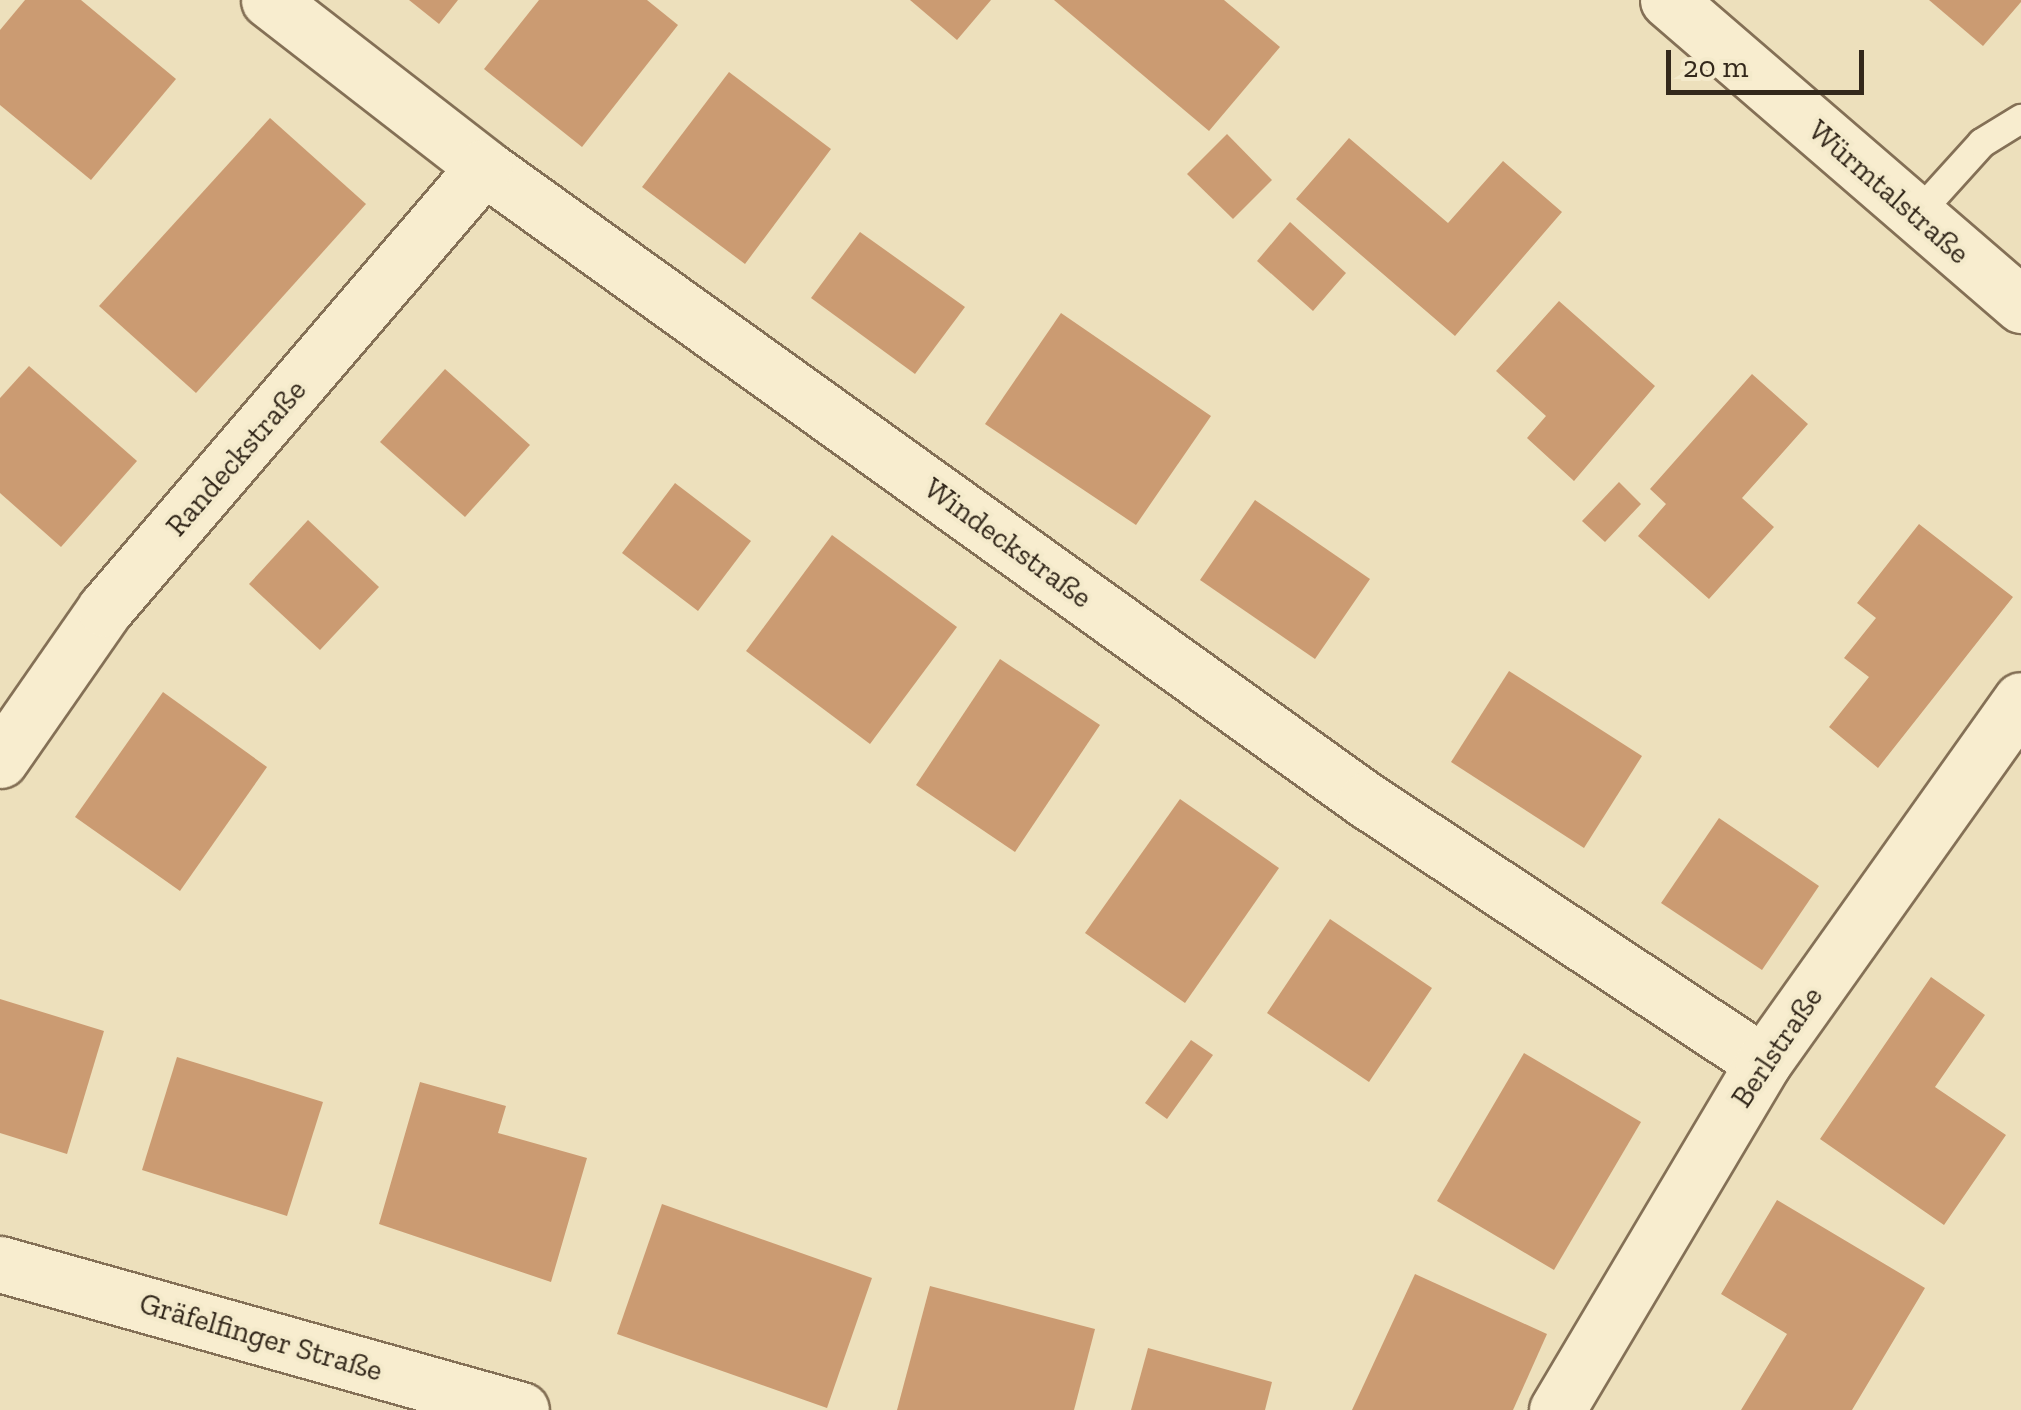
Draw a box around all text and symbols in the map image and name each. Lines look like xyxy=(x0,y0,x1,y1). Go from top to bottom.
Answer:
scale bar xyxy=(1671,30,1868,92)
text: 20 m xyxy=(1683,49,1748,85)
street label: Würmtalstraße xyxy=(1801,112,1977,272)
street label: Randeckstraße xyxy=(158,373,314,543)
street label: Windeckstraße xyxy=(917,470,1099,616)
street label: Berlstraße xyxy=(1724,980,1830,1114)
street label: Gräfelfinger Straße xyxy=(135,1285,387,1389)

